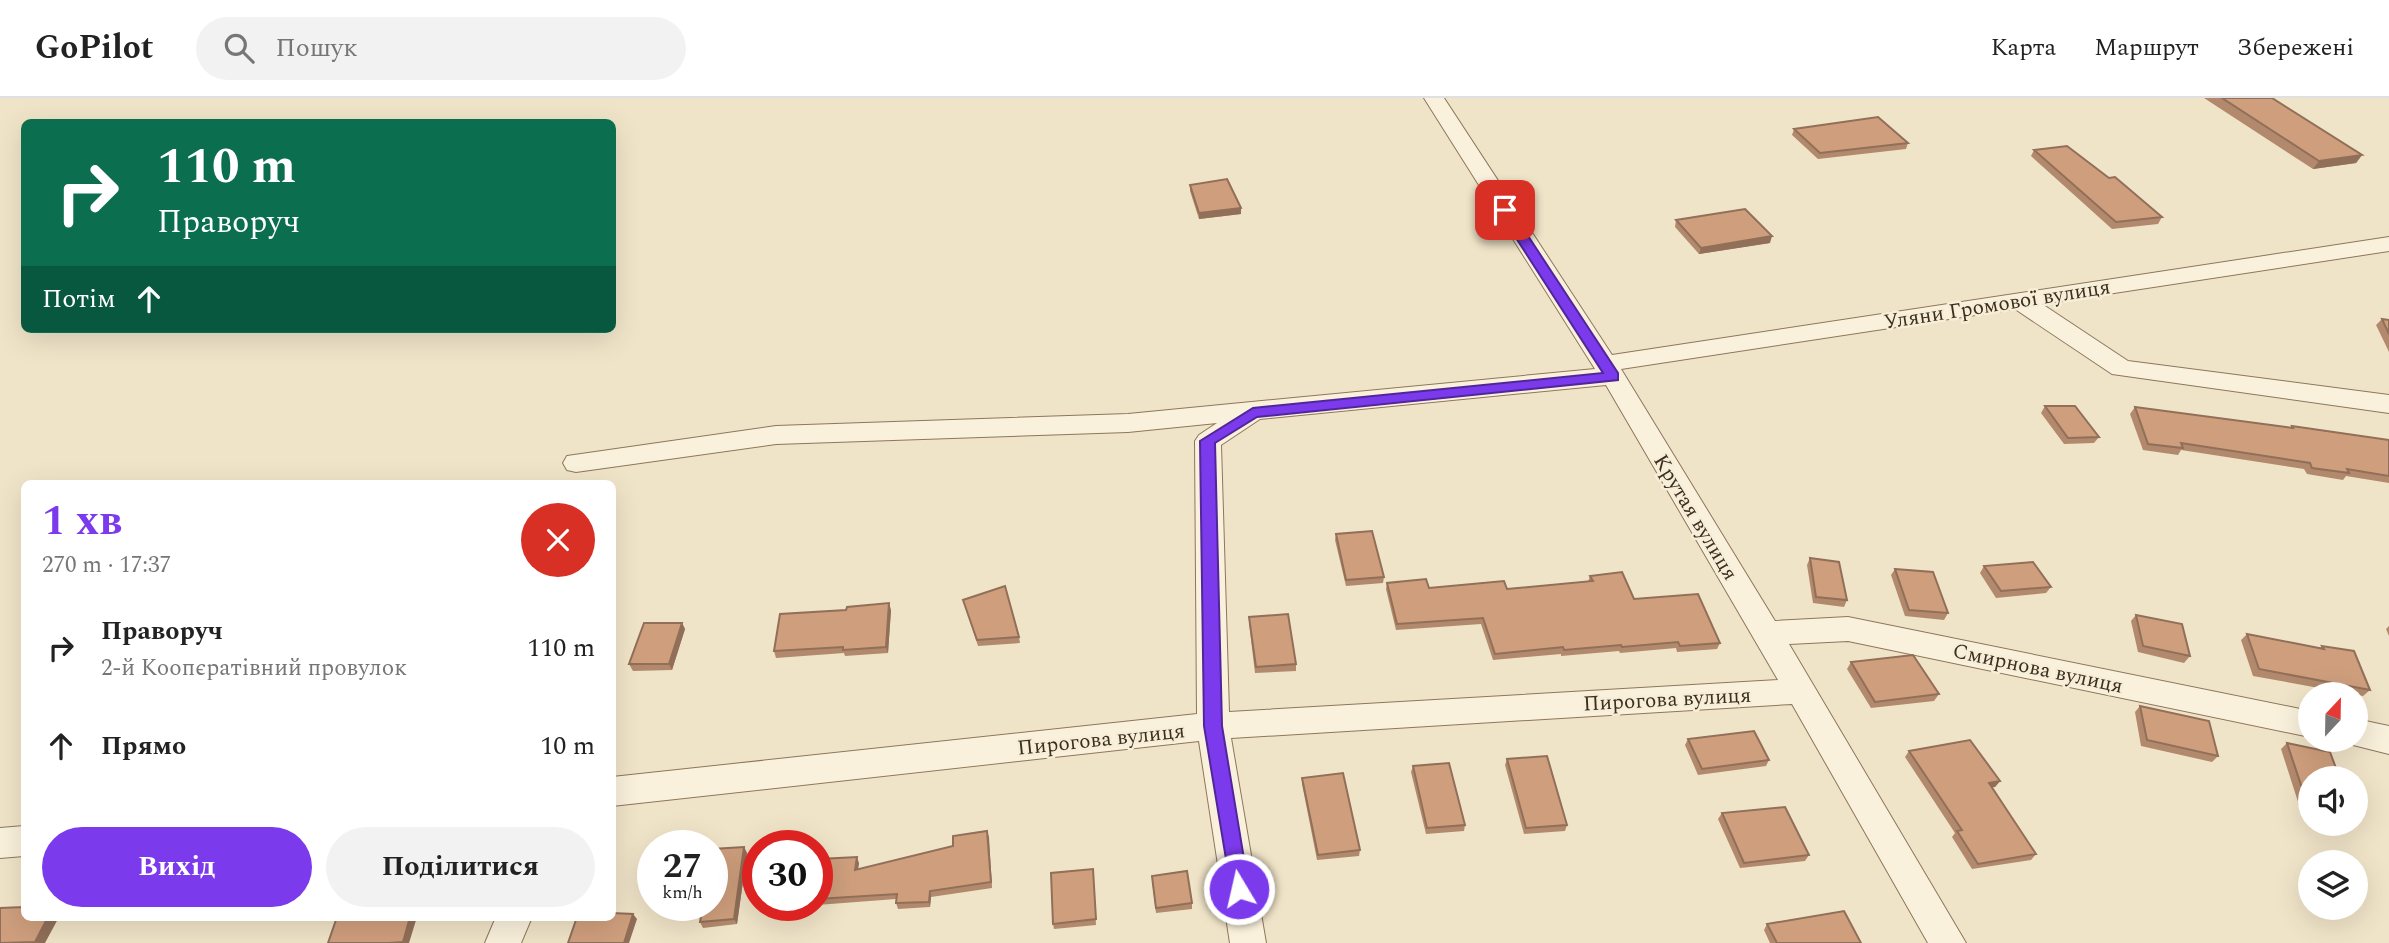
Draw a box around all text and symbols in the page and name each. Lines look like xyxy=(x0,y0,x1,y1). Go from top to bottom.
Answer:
search box xyxy=(196,17,686,80)
text: GoPilot xyxy=(35,23,154,73)
text: Пошук xyxy=(276,28,358,68)
icon: search xyxy=(220,29,258,67)
text: Карта xyxy=(1991,30,2056,66)
text: Маршрут xyxy=(2094,30,2199,66)
text: Збережені xyxy=(2237,30,2354,66)
text: 110 m xyxy=(157,130,296,205)
icon: right xyxy=(42,147,133,238)
pin xyxy=(1475,180,1535,240)
icon: arrive xyxy=(1486,191,1524,229)
text: Праворуч xyxy=(157,198,300,247)
street label: Уляни Громової вулиця xyxy=(1882,271,2113,339)
text: Потім xyxy=(42,279,116,319)
icon: ahead xyxy=(130,280,168,318)
street label: Крутая вулиця xyxy=(1645,448,1746,587)
text: 1 хв xyxy=(42,490,122,553)
button: close xyxy=(521,503,595,577)
text: 270 m · 17:37 xyxy=(42,548,171,583)
text: Праворуч xyxy=(101,611,223,651)
text: 110 m xyxy=(527,628,595,668)
icon: right xyxy=(42,629,80,667)
street label: Смирнова вулиця xyxy=(1950,635,2126,703)
text: 2-й Коопєратівний провулок xyxy=(101,651,407,686)
street label: Пирогова вулиця xyxy=(1582,680,1752,720)
north arrow xyxy=(2298,682,2368,752)
map controls xyxy=(2298,682,2368,920)
street label: Пирогова вулиця xyxy=(1016,715,1186,765)
text: Прямо xyxy=(101,726,186,766)
text: 10 m xyxy=(540,726,595,766)
icon: ahead xyxy=(42,727,80,765)
button: sound xyxy=(2298,766,2368,836)
button: Вихід xyxy=(42,827,312,907)
button: Поділитися xyxy=(326,827,595,907)
speed limit sign: 30 xyxy=(742,830,833,921)
text: 27 xyxy=(663,840,702,893)
button: layers xyxy=(2298,850,2368,920)
position arrow xyxy=(1202,852,1276,926)
text: km/h xyxy=(662,879,703,906)

